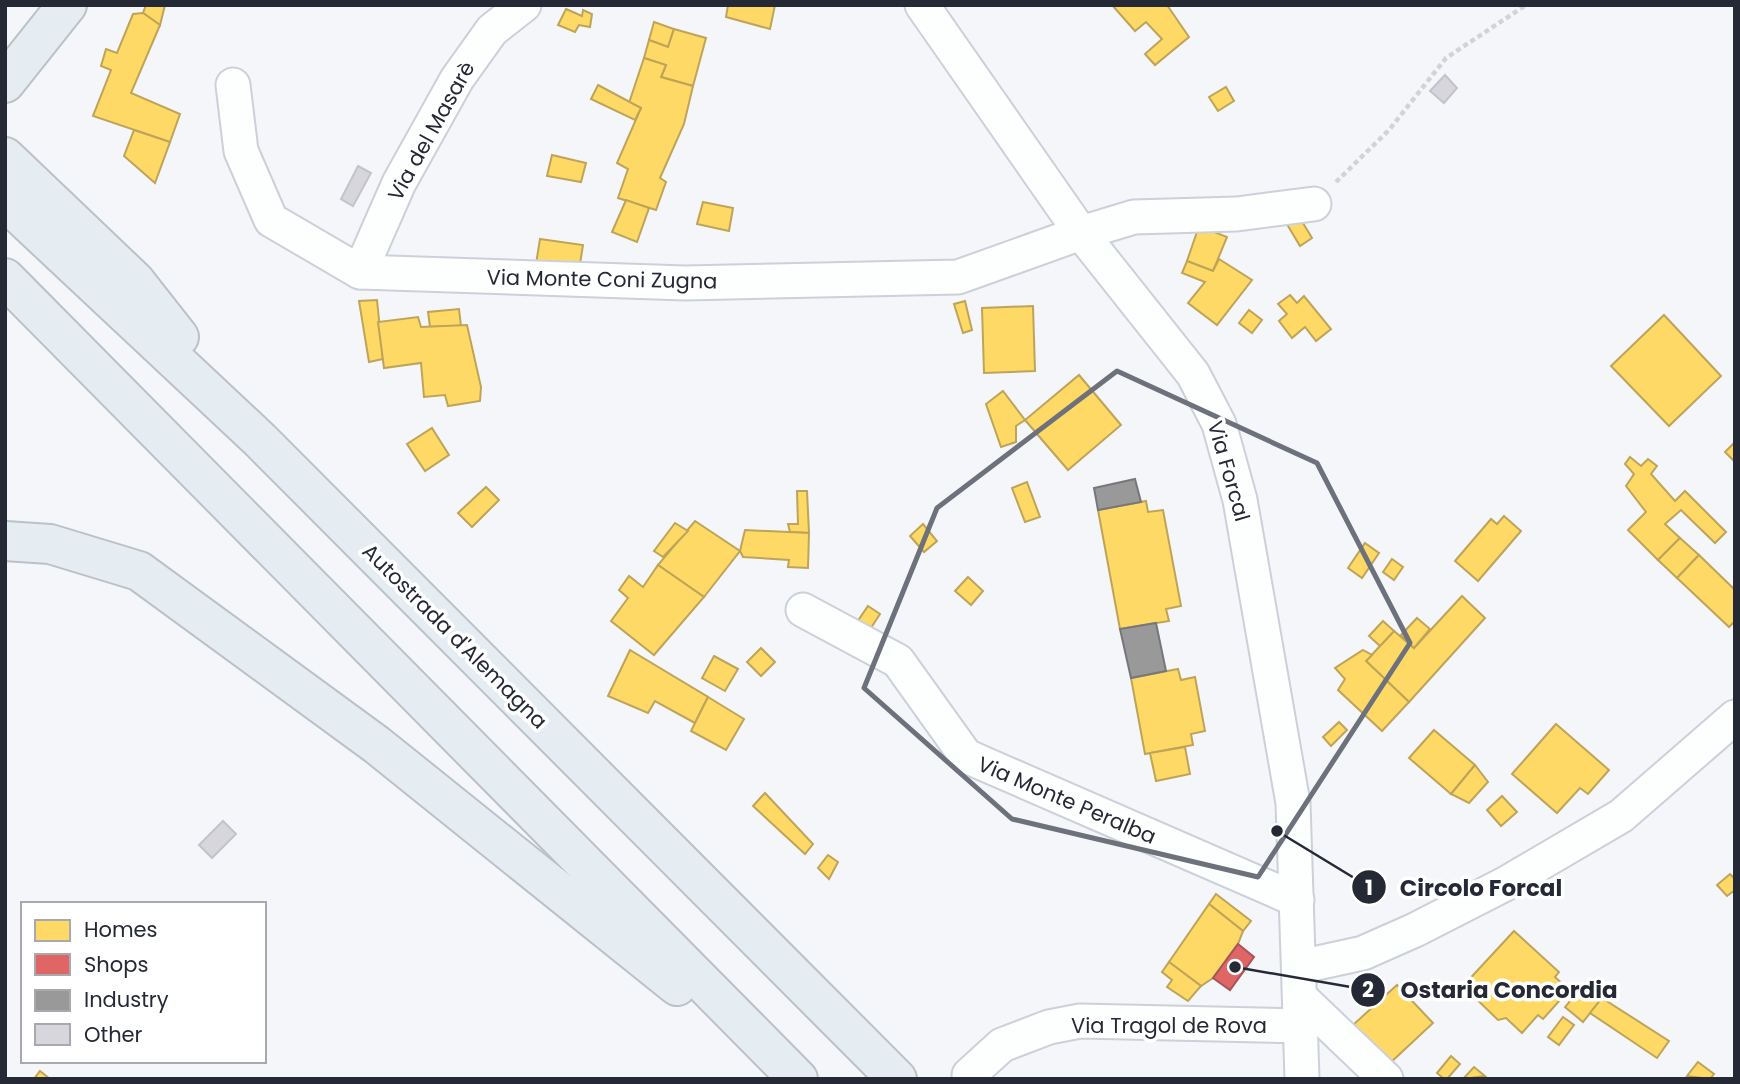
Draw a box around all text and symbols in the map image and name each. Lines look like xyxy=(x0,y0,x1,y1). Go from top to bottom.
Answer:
street label: Via del Masarè xyxy=(381,56,481,206)
street label: Via Monte Coni Zugna xyxy=(486,262,718,296)
street label: Via Forcal xyxy=(1201,417,1257,525)
street label: Autostrada d'Alemagna xyxy=(356,537,554,735)
street label: Via Monte Peralba xyxy=(973,749,1161,851)
callout: Circolo Forcal xyxy=(1351,865,1577,909)
text: Circolo Forcal xyxy=(1400,872,1562,904)
text: 1 xyxy=(1365,873,1373,902)
legend xyxy=(21,902,266,1063)
text: Homes xyxy=(84,915,158,944)
text: Shops xyxy=(84,950,148,979)
callout: Ostaria Concordia xyxy=(1351,968,1631,1012)
text: Ostaria Concordia xyxy=(1400,974,1618,1006)
text: 2 xyxy=(1362,975,1374,1004)
text: Industry xyxy=(84,985,169,1014)
street label: Via Tragol de Rova xyxy=(1071,1011,1267,1040)
text: Other xyxy=(84,1020,143,1049)

